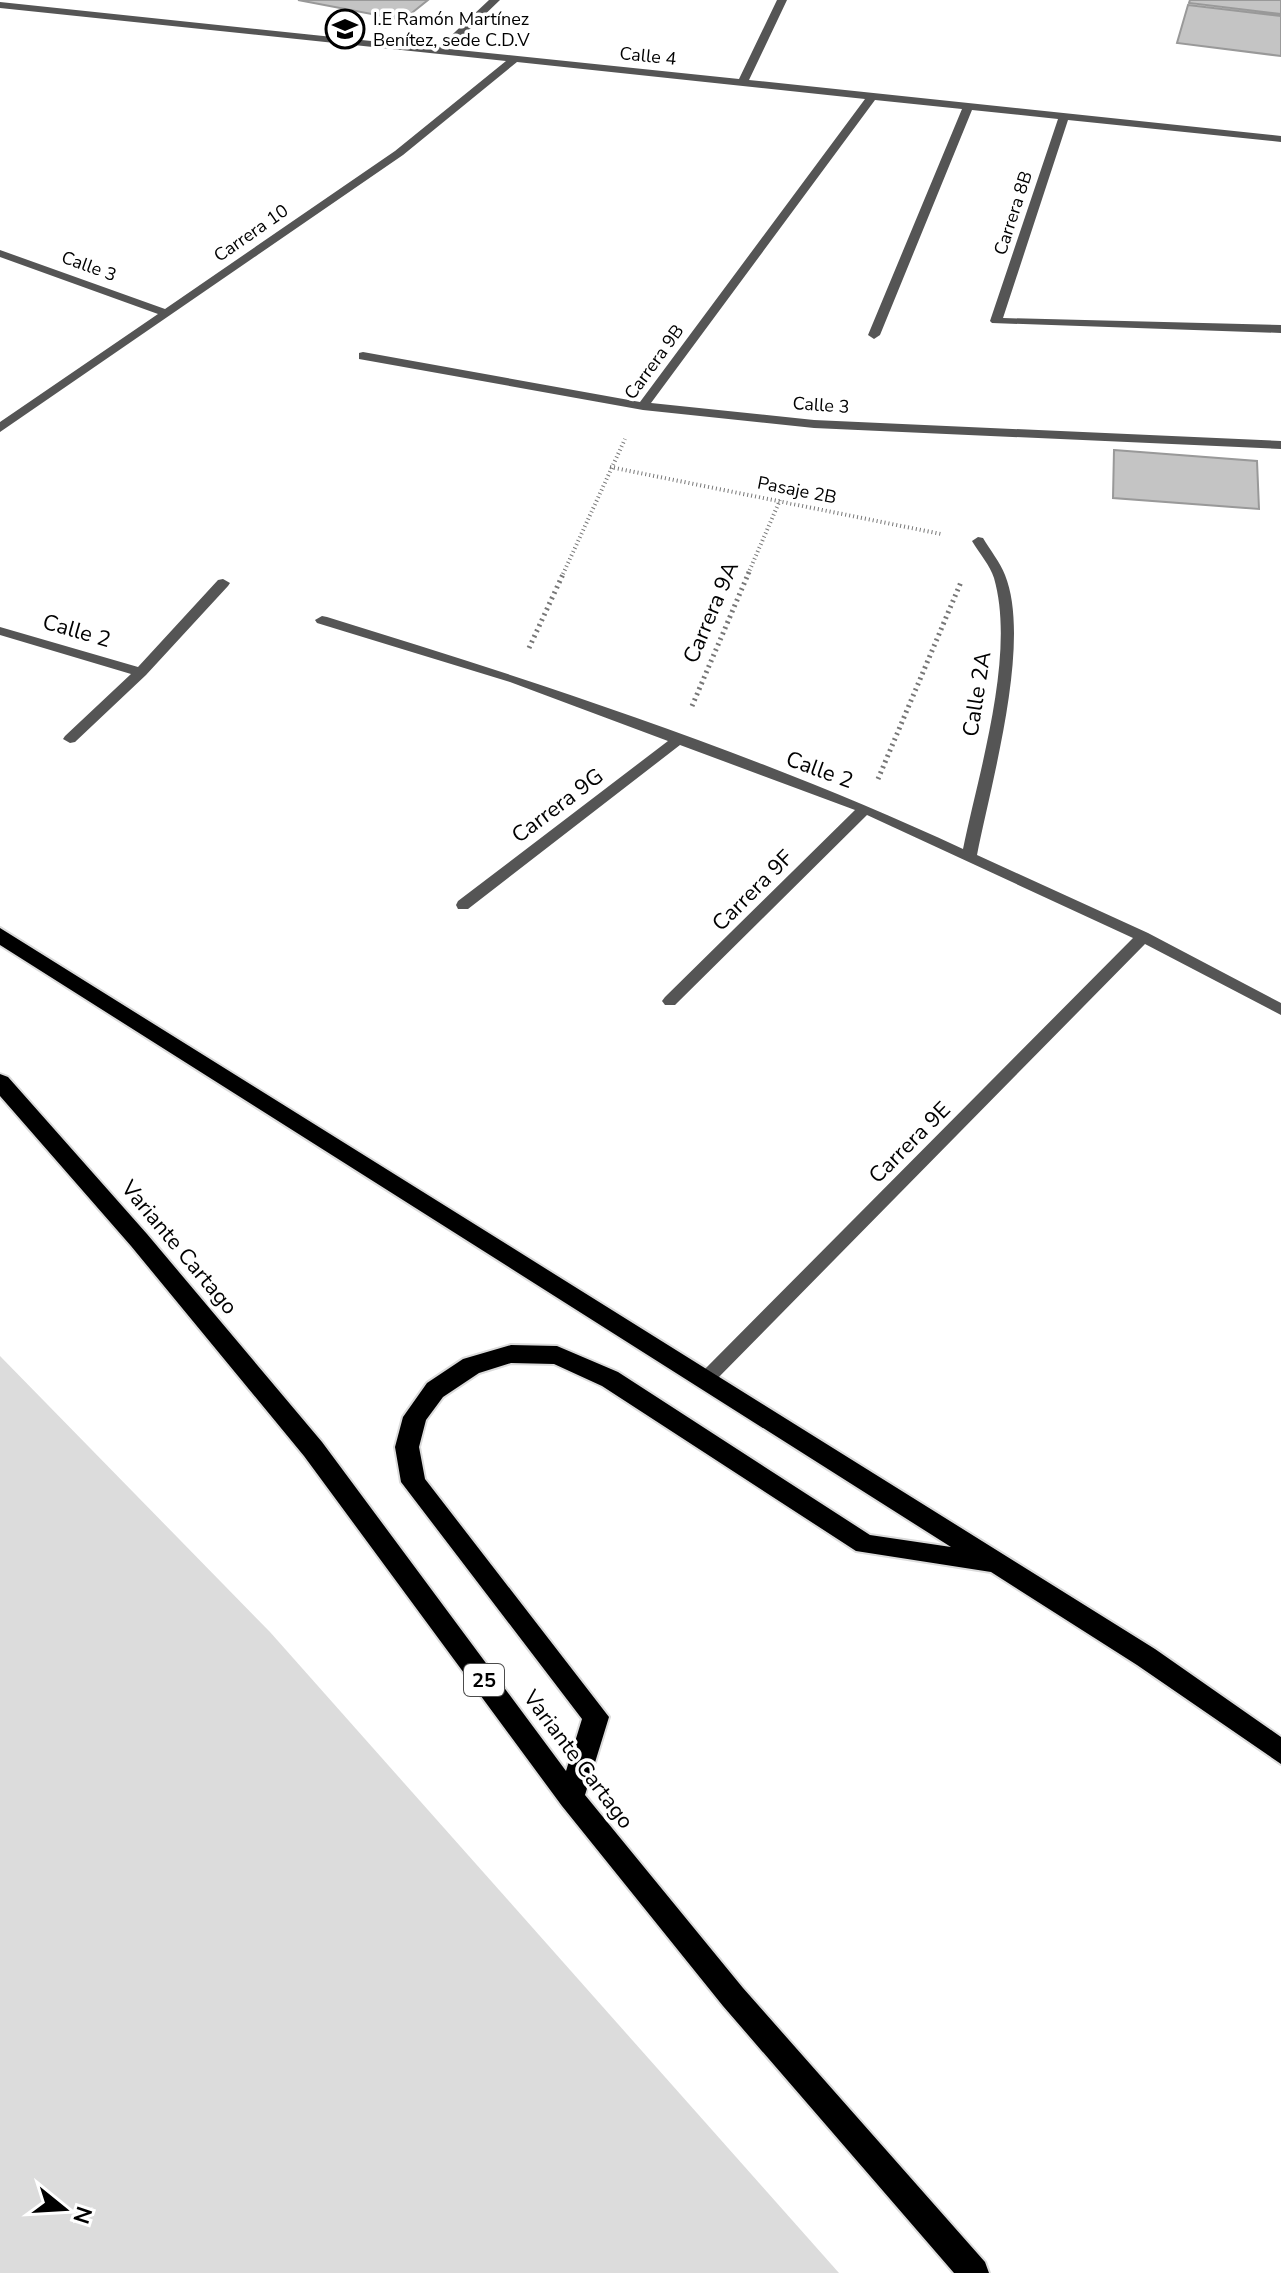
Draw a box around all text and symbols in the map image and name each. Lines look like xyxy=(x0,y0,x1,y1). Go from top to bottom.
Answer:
place label: I.E Ramón Martínez Benítez, sede C.D.V xyxy=(373,7,530,52)
school or university icon: I.E Ramón Martínez Benítez, sede C.D.V xyxy=(324,8,366,50)
street label: Calle 4 xyxy=(618,41,678,71)
street label: Carrera 8B xyxy=(988,168,1038,258)
street label: Carrera 10 xyxy=(209,199,293,267)
street label: Calle 3 xyxy=(58,245,120,287)
street label: Carrera 9B xyxy=(619,320,689,404)
street label: Calle 3 xyxy=(792,391,850,419)
street label: Pasaje 2B xyxy=(755,471,839,509)
street label: Carrera 9A xyxy=(676,557,746,668)
street label: Calle 2 xyxy=(39,607,114,655)
street label: Calle 2A xyxy=(955,650,999,739)
street label: Calle 2 xyxy=(782,744,857,796)
street label: Carrera 9G xyxy=(506,761,610,850)
street label: Carrera 9F xyxy=(705,843,800,938)
street label: Carrera 9E xyxy=(862,1095,957,1190)
street label: Variante Cartago xyxy=(114,1173,244,1321)
road number: 25 xyxy=(464,1664,504,1696)
street label: Variante Cartago xyxy=(515,1683,640,1835)
north arrow xyxy=(24,2169,104,2249)
text: N xyxy=(65,2202,99,2227)

